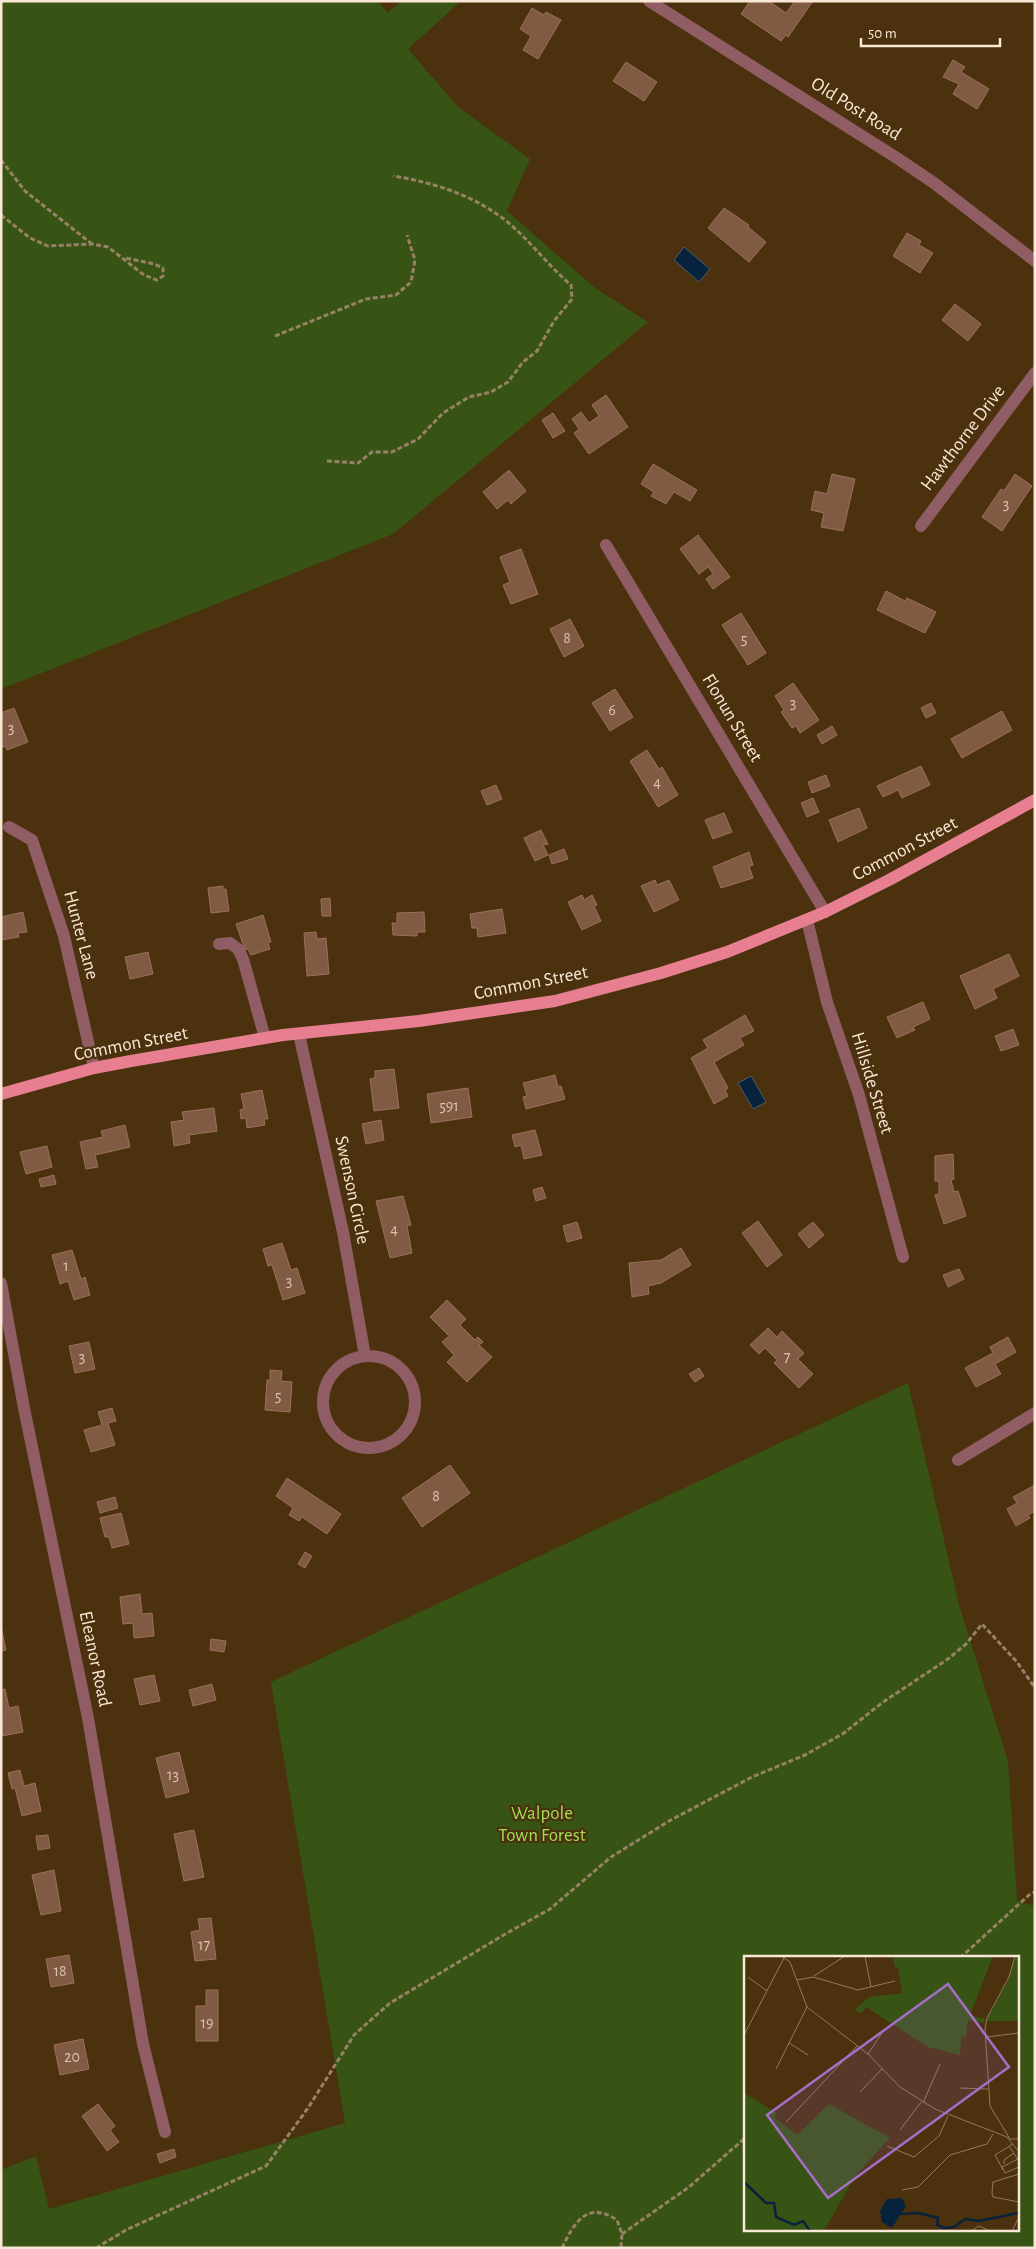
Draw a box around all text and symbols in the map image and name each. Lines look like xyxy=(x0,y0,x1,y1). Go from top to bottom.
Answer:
scale bar xyxy=(861,15,1000,47)
text: 50 m xyxy=(868,26,897,41)
street label: Old Post Road xyxy=(808,74,904,144)
street label: Hawthorne Drive xyxy=(917,382,1009,494)
house number: 3 xyxy=(1003,496,1009,512)
house number: 8 xyxy=(563,630,571,646)
house number: 5 xyxy=(741,631,747,647)
street label: Flonun Street xyxy=(698,671,766,765)
house number: 3 xyxy=(790,695,796,711)
house number: 6 xyxy=(608,702,616,718)
house number: 3 xyxy=(8,720,14,736)
house number: 4 xyxy=(653,774,661,790)
street label: Common Street xyxy=(849,813,961,885)
street label: Hunter Lane xyxy=(60,889,102,981)
street label: Common Street xyxy=(472,963,590,1003)
street label: Common Street xyxy=(72,1024,190,1064)
street label: Hillside Street xyxy=(848,1030,896,1136)
house number: 591 xyxy=(439,1098,459,1114)
street label: Swenson Circle xyxy=(331,1134,373,1246)
house number: 4 xyxy=(390,1221,398,1237)
house number: 1 xyxy=(63,1258,69,1274)
house number: 3 xyxy=(286,1273,292,1289)
house number: 3 xyxy=(79,1349,85,1365)
house number: 7 xyxy=(784,1349,791,1365)
house number: 5 xyxy=(275,1388,281,1404)
house number: 8 xyxy=(432,1488,440,1504)
street label: Eleanor Road xyxy=(76,1609,114,1709)
house number: 13 xyxy=(167,1767,179,1783)
park label: Walpole Town Forest xyxy=(498,1804,586,1845)
house number: 17 xyxy=(198,1937,210,1953)
inset map xyxy=(744,1956,1018,2232)
house number: 18 xyxy=(53,1963,67,1979)
house number: 19 xyxy=(200,2015,214,2031)
house number: 20 xyxy=(64,2049,80,2065)

